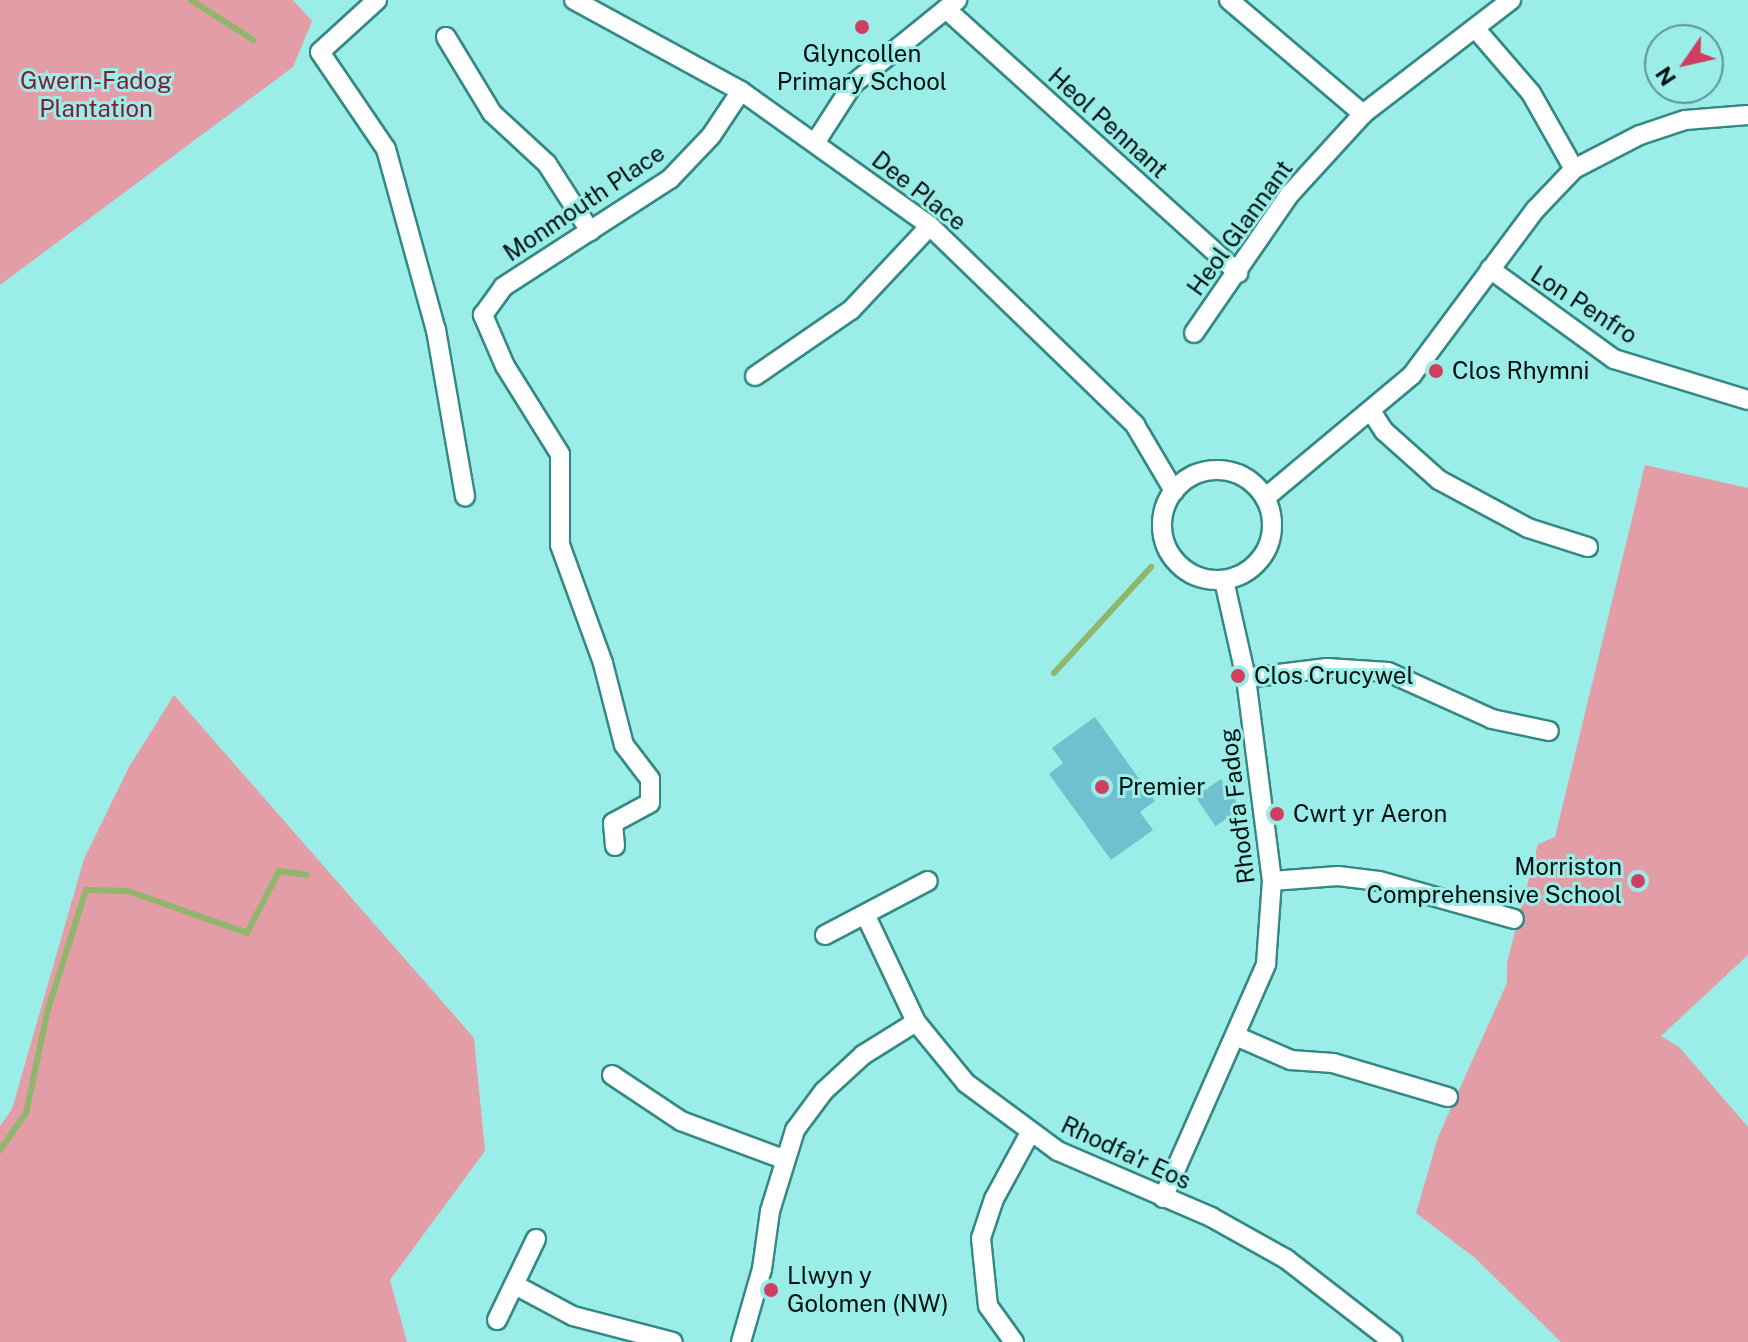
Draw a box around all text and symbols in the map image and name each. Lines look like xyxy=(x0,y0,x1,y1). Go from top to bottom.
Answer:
marker: Glyncollen Primary School xyxy=(853,18,871,36)
north arrow xyxy=(1644,24,1724,104)
place label: Glyncollen Primary School xyxy=(777,40,947,96)
street label: Heol Pennant xyxy=(1042,62,1174,184)
text: N xyxy=(1650,62,1681,91)
park label: Gwern-Fadog Plantation xyxy=(20,67,172,123)
street label: Monmouth Place xyxy=(498,138,670,268)
street label: Dee Place xyxy=(866,145,972,237)
street label: Heol Glannant xyxy=(1181,155,1299,301)
street label: Lon Penfro xyxy=(1525,260,1643,350)
place label: Clos Rhymni xyxy=(1452,357,1590,385)
marker: Clos Rhymni xyxy=(1427,362,1445,380)
place label: Clos Crucywel xyxy=(1254,662,1414,690)
marker: Clos Crucywel xyxy=(1229,667,1247,685)
street label: Rhodfa Fadog xyxy=(1213,727,1261,885)
place label: Premier xyxy=(1118,773,1206,801)
marker: Premier xyxy=(1093,778,1111,796)
place label: Cwrt yr Aeron xyxy=(1293,800,1447,828)
marker: Cwrt yr Aeron xyxy=(1268,805,1286,823)
place label: Morriston Comprehensive School xyxy=(1366,853,1622,909)
marker: Morriston Comprehensive School xyxy=(1629,872,1647,890)
street label: Rhodfa'r Eos xyxy=(1057,1110,1195,1196)
place label: Llwyn y Golomen (NW) xyxy=(787,1262,949,1318)
marker: Llwyn y Golomen (NW) xyxy=(762,1281,780,1299)

